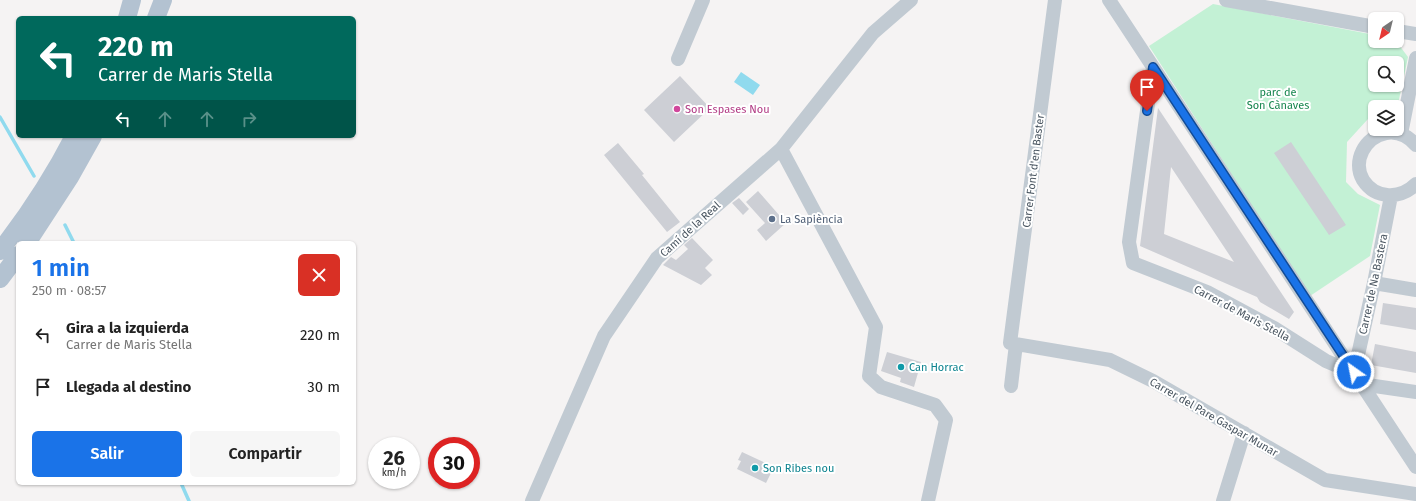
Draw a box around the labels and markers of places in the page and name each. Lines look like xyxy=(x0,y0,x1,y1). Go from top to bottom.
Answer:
pin xyxy=(1130,70,1164,111)
place label: Son Espases Nou xyxy=(685,103,770,116)
marker: Son Espases Nou xyxy=(672,104,682,114)
place label: La Sapiència xyxy=(780,213,843,226)
marker: La Sapiència xyxy=(767,214,777,224)
place label: Can Horrac xyxy=(909,361,964,374)
marker: Can Horrac xyxy=(896,362,906,372)
place label: Son Ribes nou xyxy=(763,462,834,475)
marker: Son Ribes nou xyxy=(750,463,760,473)

